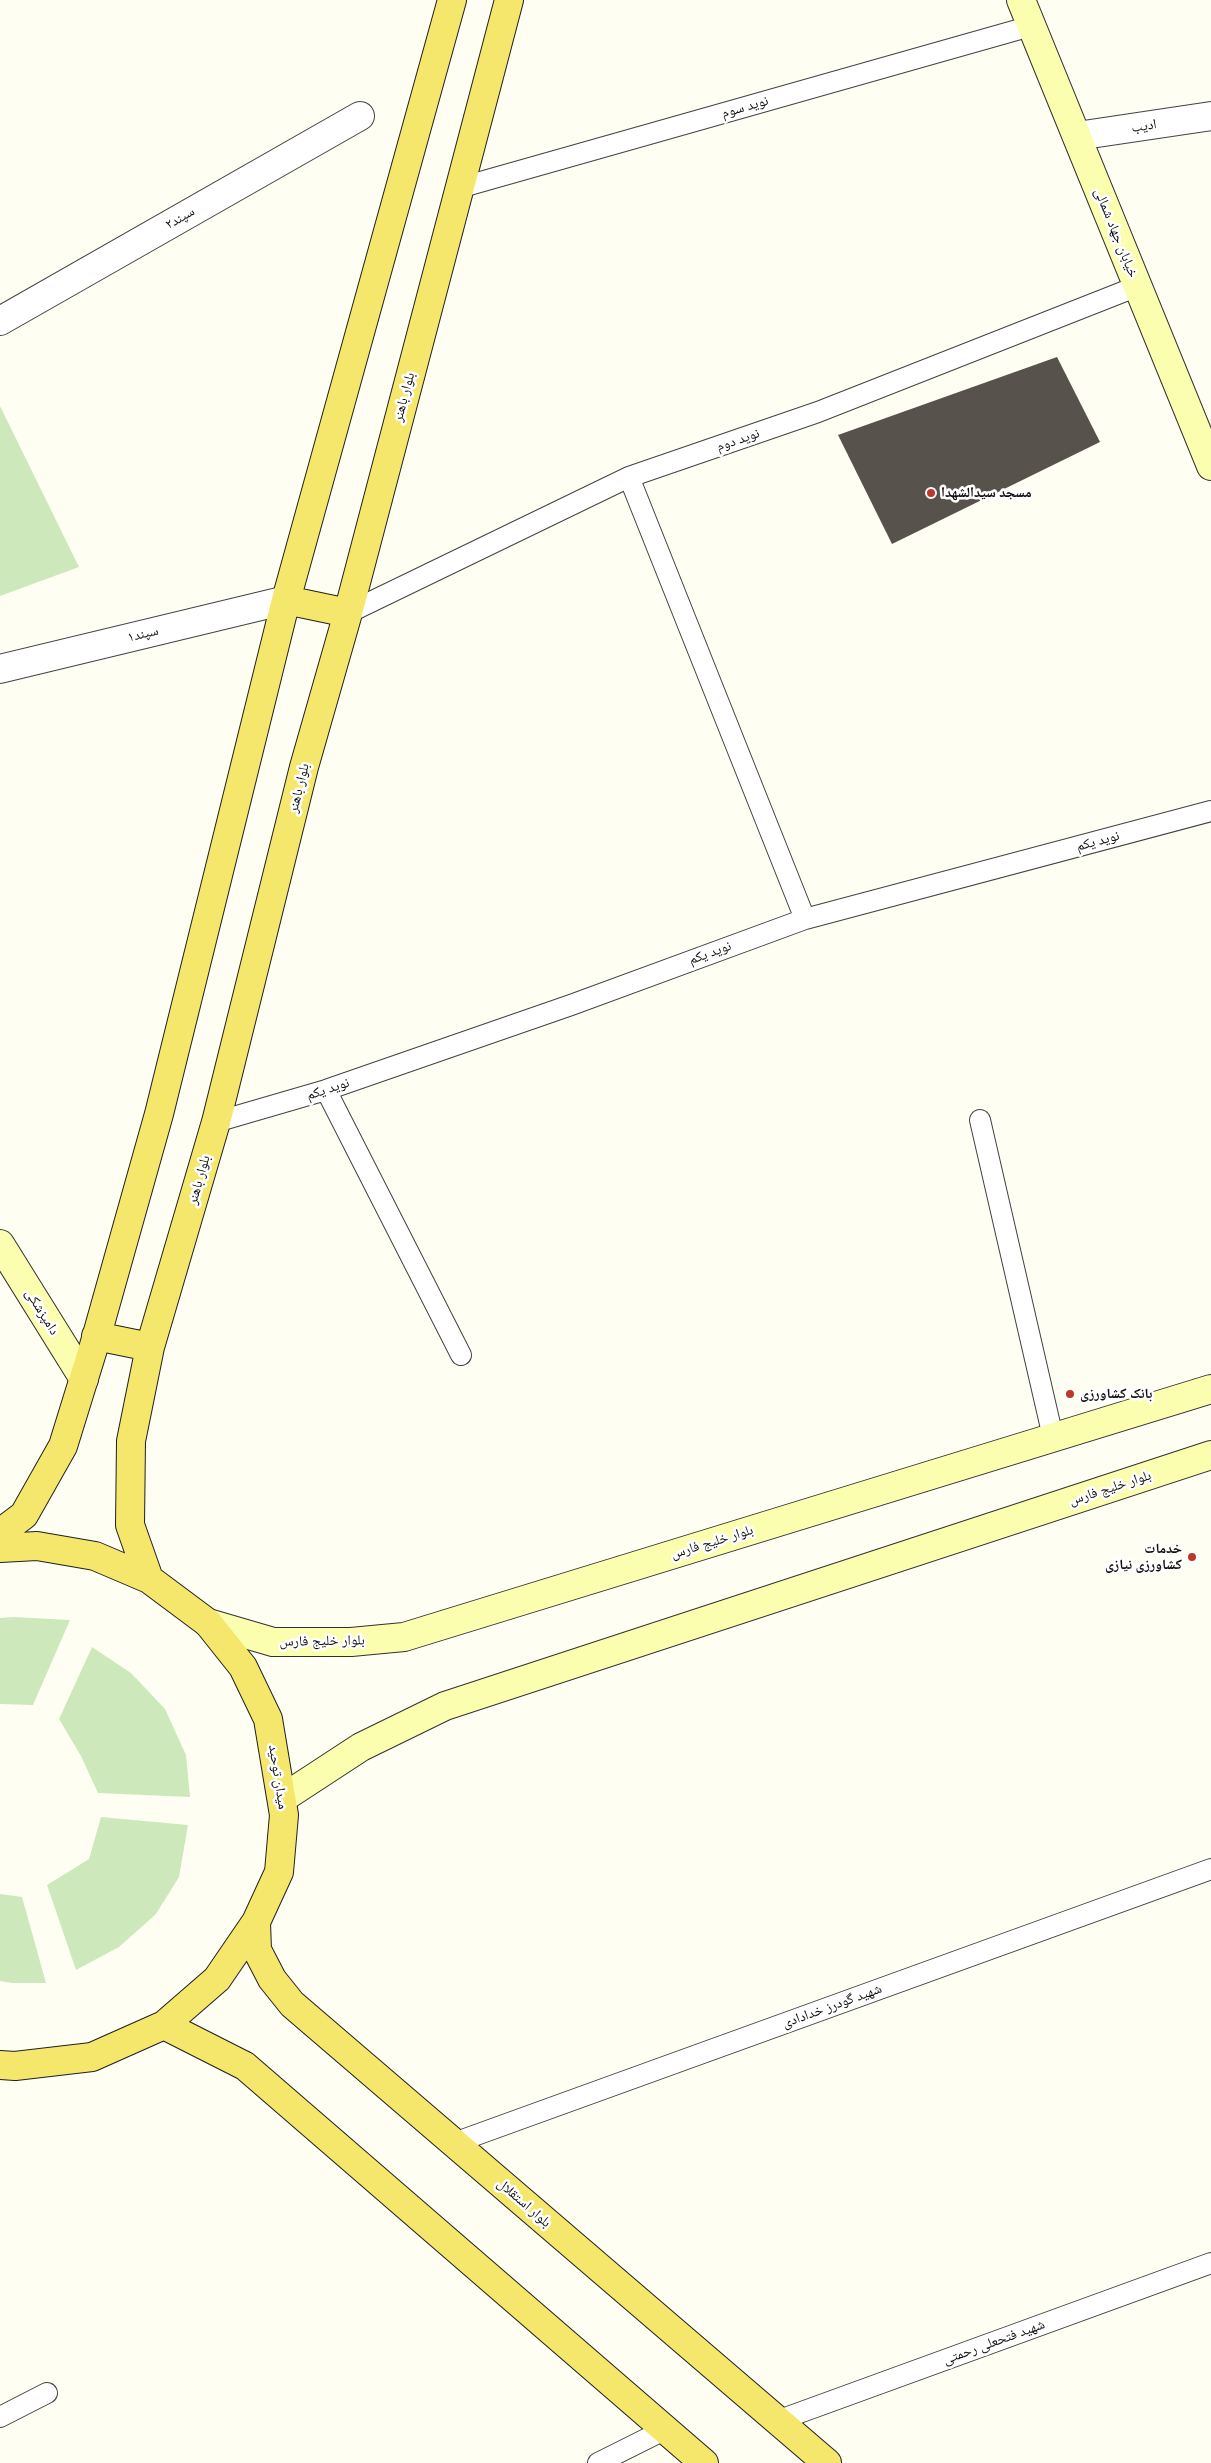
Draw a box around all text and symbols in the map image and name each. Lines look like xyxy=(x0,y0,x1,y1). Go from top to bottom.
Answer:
street label: نوید سوم xyxy=(720,92,770,122)
street label: ادیب xyxy=(1130,116,1158,136)
street label: خیابان جهاد شمالی xyxy=(1090,186,1142,280)
street label: سپند۲ xyxy=(162,203,198,233)
street label: بلوار باهنر xyxy=(389,371,419,423)
street label: نوید دوم xyxy=(714,425,762,455)
place label: مسجد سیدالشهدا xyxy=(941,485,1032,501)
marker: مسجد سیدالشهدا xyxy=(925,487,937,499)
street label: سپند۱ xyxy=(126,622,160,646)
street label: بلوار باهنر xyxy=(285,762,313,814)
street label: نوید یکم xyxy=(1075,827,1121,855)
street label: نوید یکم xyxy=(686,938,734,968)
street label: نوید یکم xyxy=(304,1074,352,1104)
street label: بلوار باهنر xyxy=(184,1153,214,1207)
street label: دامپزشکی xyxy=(21,1286,63,1338)
place label: بانک کشاورزی xyxy=(1080,1386,1152,1402)
marker: بانک کشاورزی xyxy=(1064,1388,1076,1400)
street label: بلوار خلیج فارس xyxy=(1067,1467,1153,1509)
street label: بلوار خلیج فارس xyxy=(669,1521,755,1563)
place label: خدمات کشاورزی نیازی xyxy=(1105,1541,1182,1574)
marker: خدمات کشاورزی نیازی xyxy=(1186,1551,1198,1563)
street label: بلوار خلیج فارس xyxy=(279,1632,365,1650)
street label: میدان توحید xyxy=(265,1744,291,1810)
street label: شهید گودرز خدادادی xyxy=(780,1980,884,2032)
street label: بلوار استقلال xyxy=(494,2175,554,2231)
street label: شهید فتحعلی رحمتی xyxy=(941,2316,1047,2368)

